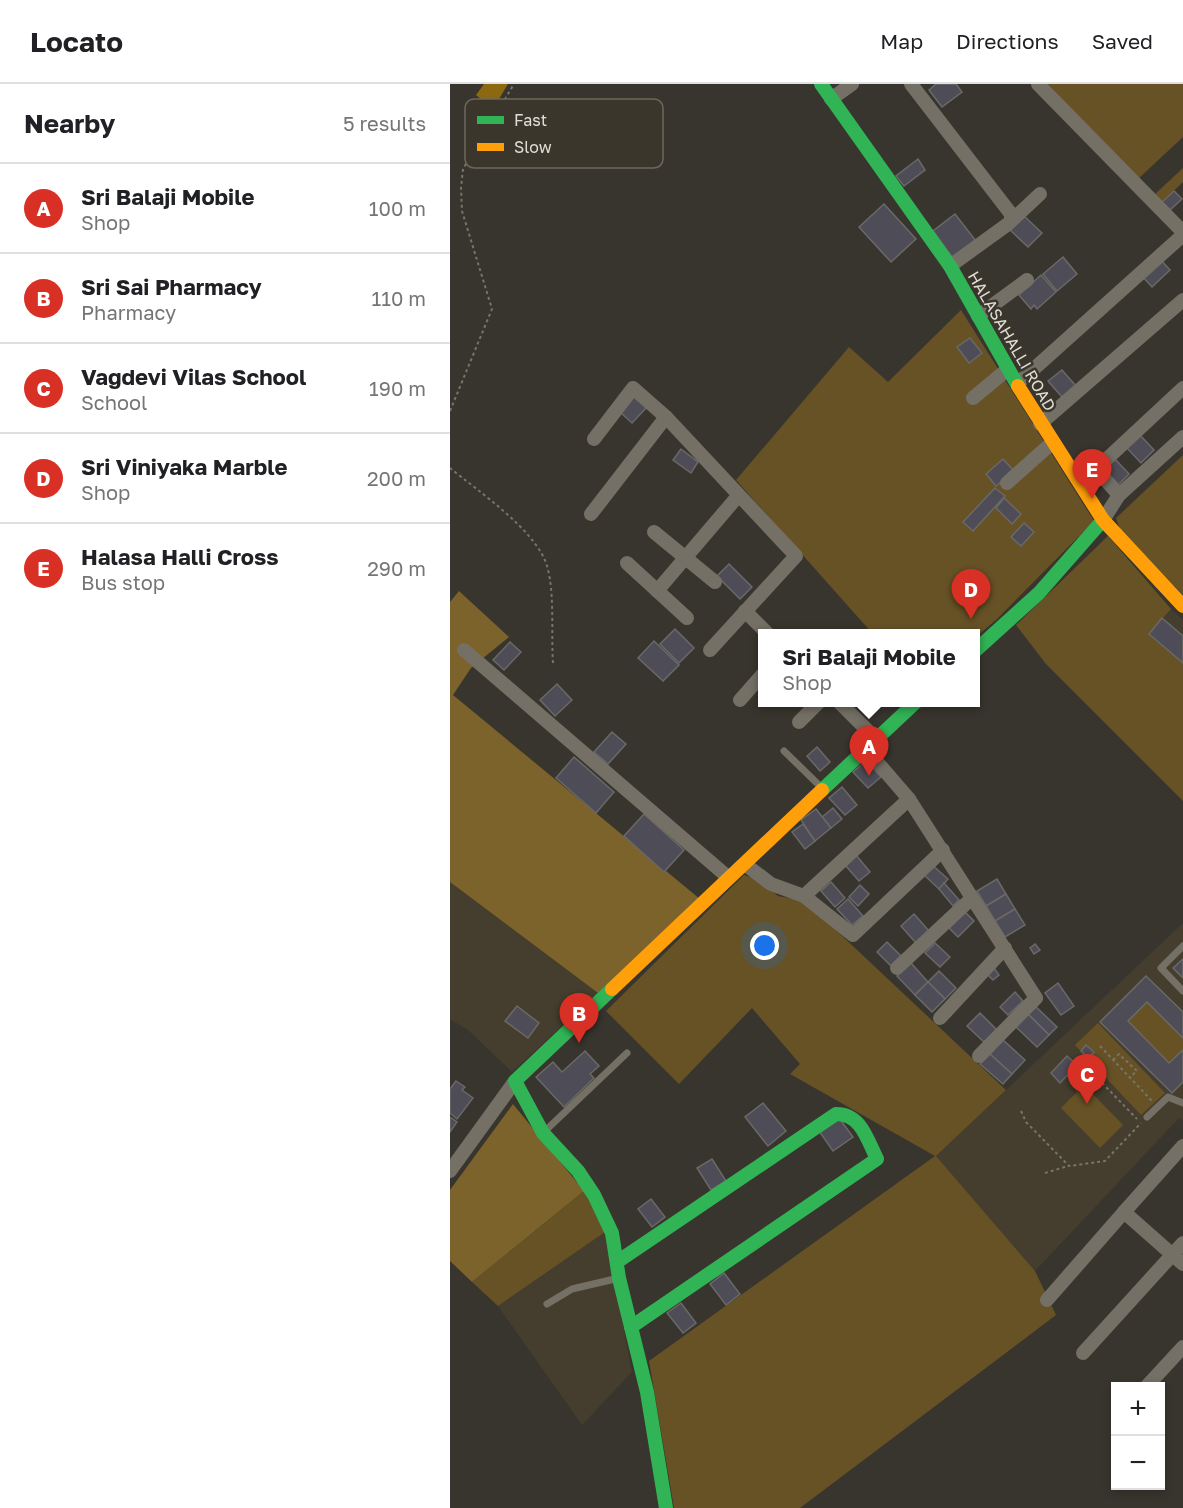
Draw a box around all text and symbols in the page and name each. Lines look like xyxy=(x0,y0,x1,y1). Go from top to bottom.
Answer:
text: Locato xyxy=(30,25,123,58)
text: Map xyxy=(880,28,923,54)
text: Directions xyxy=(956,28,1059,54)
text: Saved xyxy=(1092,28,1153,54)
legend xyxy=(465,99,663,168)
text: Nearby xyxy=(24,108,115,139)
text: Fast xyxy=(514,110,547,130)
text: 5 results xyxy=(343,111,426,135)
text: Slow xyxy=(514,137,552,157)
text: Sri Balaji Mobile xyxy=(81,183,254,210)
text: A xyxy=(36,196,51,220)
text: 100 m xyxy=(369,196,426,220)
text: Shop xyxy=(81,210,130,234)
street label: HALASAHALLI ROAD xyxy=(964,267,1060,415)
text: Sri Sai Pharmacy xyxy=(81,273,262,300)
text: B xyxy=(36,286,51,310)
text: 110 m xyxy=(372,286,426,310)
text: Pharmacy xyxy=(81,300,176,324)
text: Vagdevi Vilas School xyxy=(81,363,306,390)
text: C xyxy=(36,376,51,400)
text: 190 m xyxy=(369,376,426,400)
text: School xyxy=(81,390,147,414)
pin: E xyxy=(1072,450,1112,499)
text: Sri Viniyaka Marble xyxy=(81,453,288,480)
text: D xyxy=(36,466,51,490)
text: 200 m xyxy=(367,466,426,490)
text: Shop xyxy=(81,480,130,504)
text: Halasa Halli Cross xyxy=(81,543,279,570)
text: E xyxy=(37,556,50,580)
text: 290 m xyxy=(367,556,426,580)
text: Bus stop xyxy=(81,570,165,594)
pin: D xyxy=(952,570,990,619)
popup xyxy=(758,629,980,707)
text: Sri Balaji Mobile xyxy=(782,643,956,670)
text: Shop xyxy=(782,670,832,694)
pin: A xyxy=(850,726,888,776)
your location xyxy=(750,931,779,960)
pin: B xyxy=(560,994,598,1043)
pin: C xyxy=(1068,1054,1106,1104)
map controls xyxy=(1111,1382,1165,1490)
button: + xyxy=(1111,1382,1165,1436)
button: − xyxy=(1111,1436,1165,1490)

